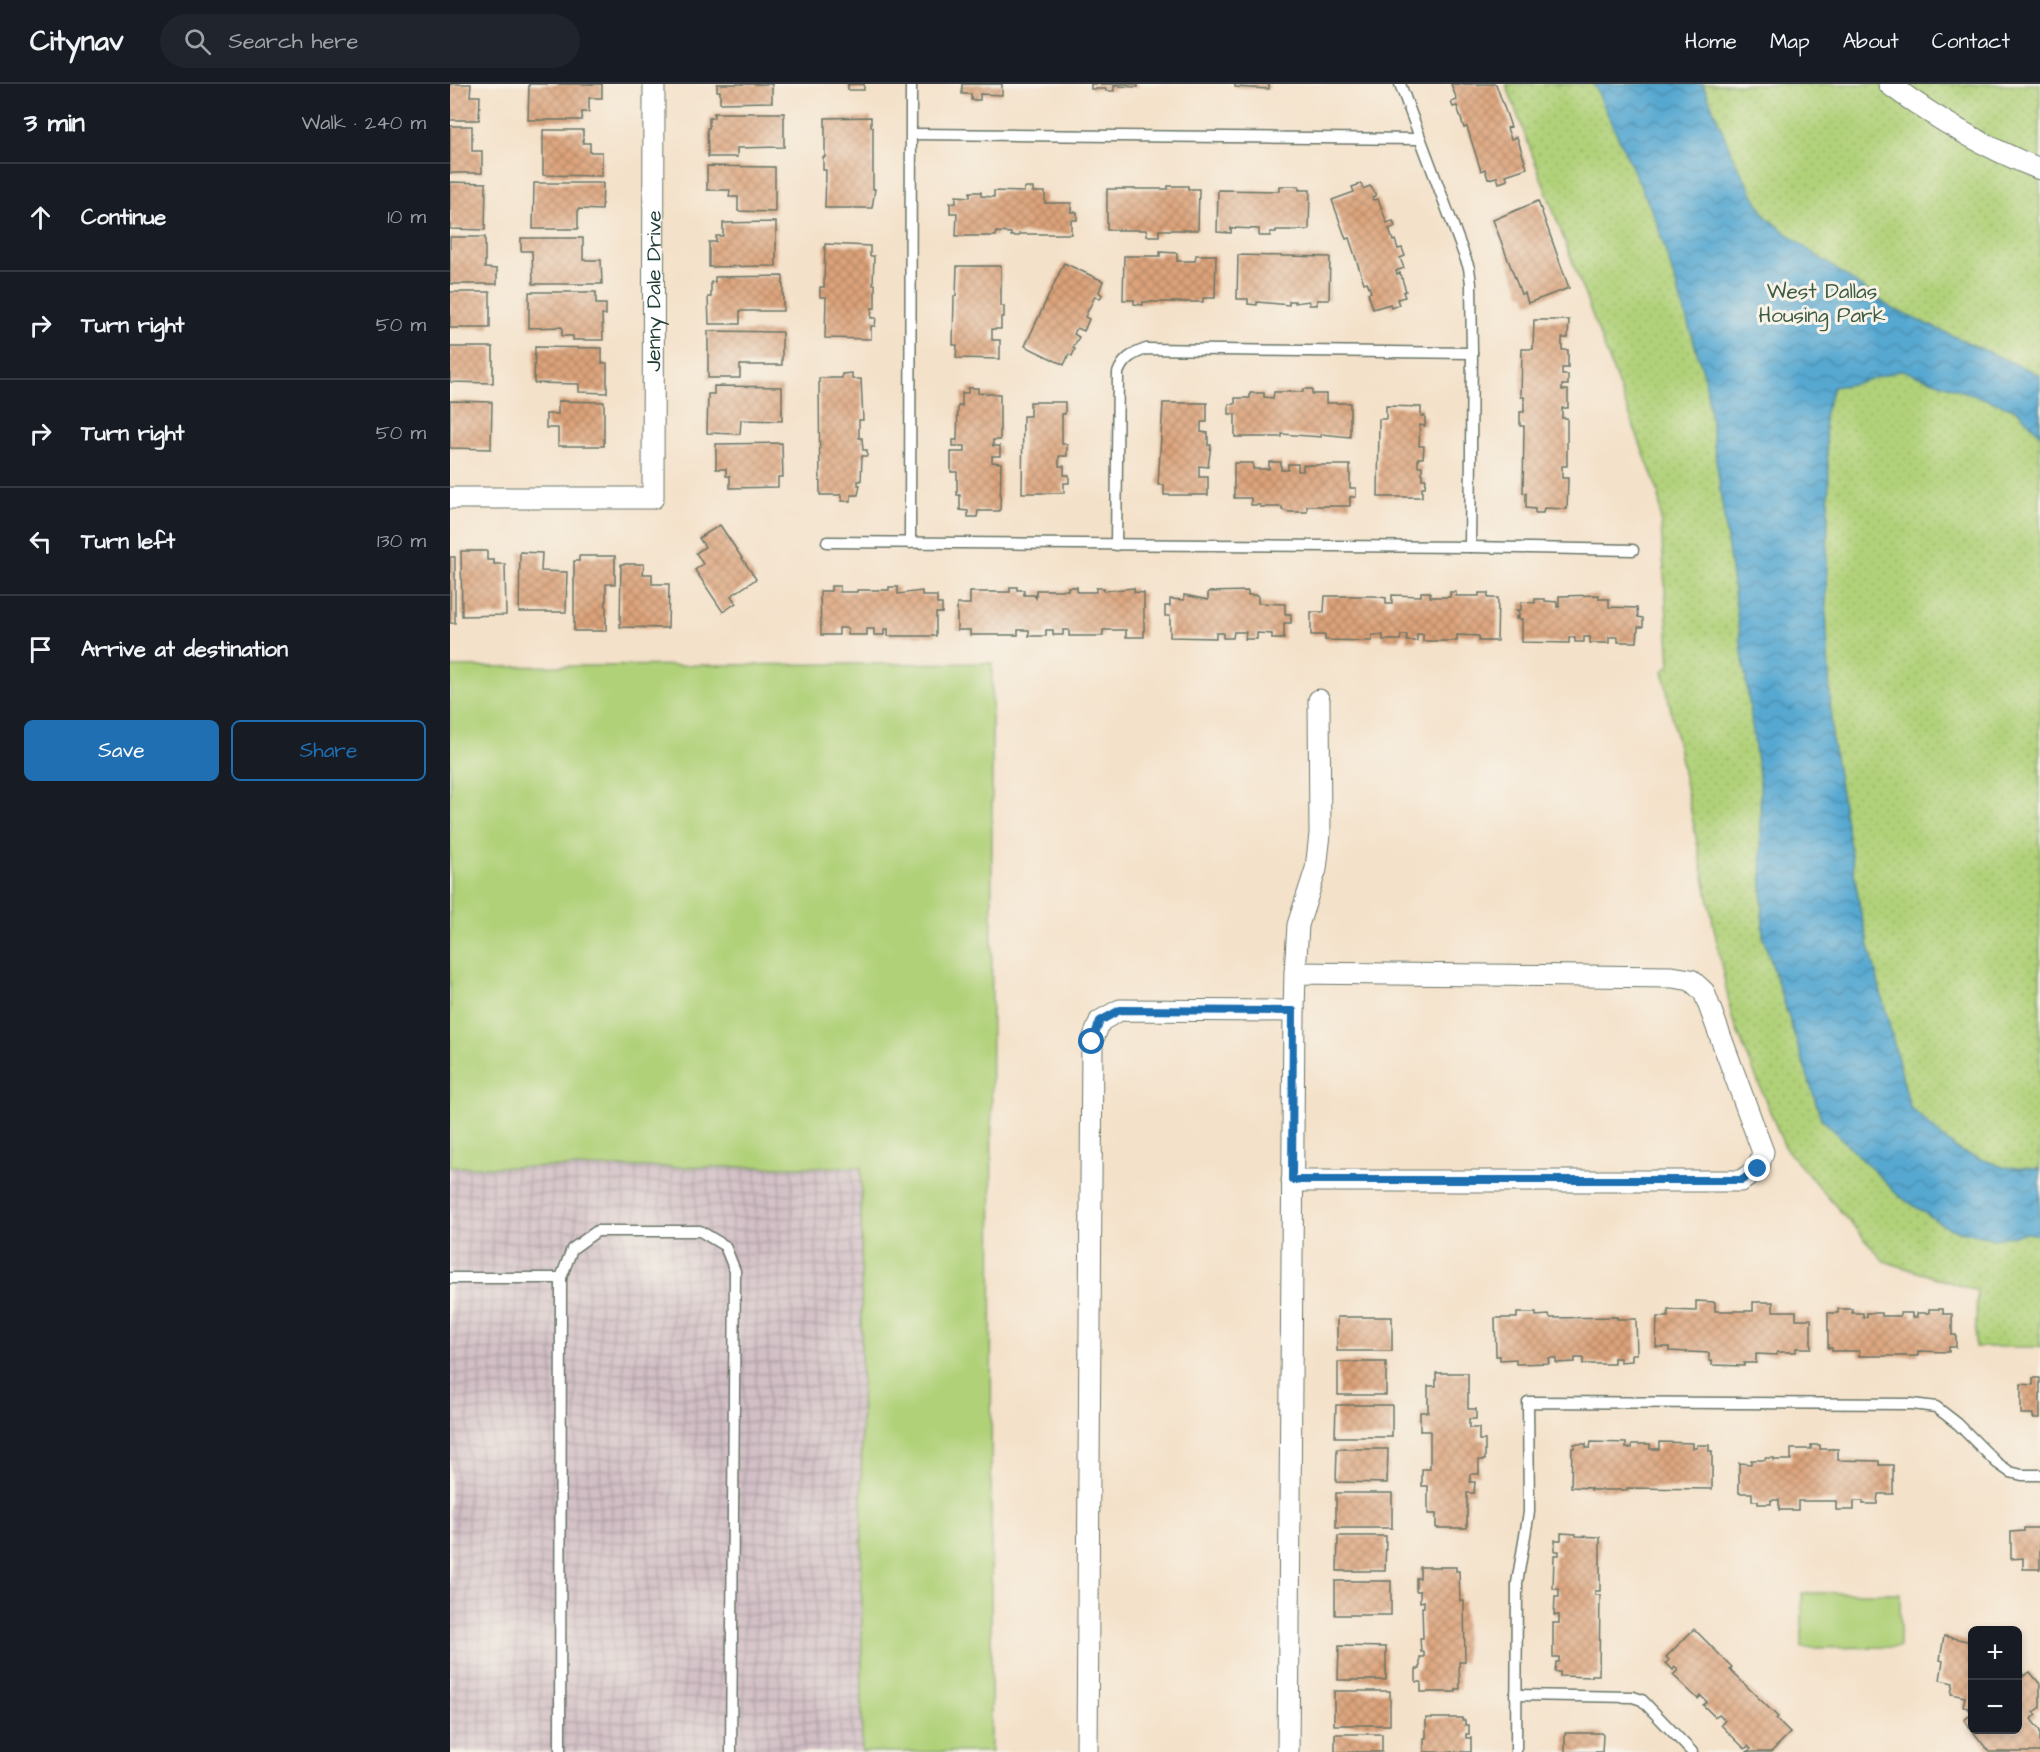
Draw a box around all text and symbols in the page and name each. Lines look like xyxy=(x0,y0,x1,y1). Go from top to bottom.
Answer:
search box xyxy=(160,14,580,68)
text: Citynav xyxy=(30,22,124,61)
icon: search xyxy=(181,25,214,58)
text: Search here xyxy=(229,26,358,57)
text: Home xyxy=(1685,27,1737,56)
text: Map xyxy=(1770,27,1810,56)
text: About xyxy=(1843,27,1899,56)
text: Contact xyxy=(1932,27,2010,56)
text: 3 min xyxy=(24,105,85,141)
text: Walk · 240 m xyxy=(302,109,426,137)
icon: ahead xyxy=(24,201,57,234)
text: Continue xyxy=(81,202,166,233)
text: 10 m xyxy=(387,203,426,231)
street label: Jenny Dale Drive xyxy=(639,210,670,372)
park label: West Dallas Housing Park xyxy=(1758,277,1886,332)
icon: right xyxy=(24,309,57,342)
text: Turn right xyxy=(81,310,184,341)
text: 50 m xyxy=(376,311,426,339)
icon: right xyxy=(24,417,57,450)
text: Turn right xyxy=(81,418,184,449)
text: 50 m xyxy=(376,419,426,447)
icon: left xyxy=(24,525,57,558)
text: Turn left xyxy=(81,526,175,557)
text: 130 m xyxy=(377,527,426,555)
icon: arrive xyxy=(24,633,57,666)
text: Arrive at destination xyxy=(81,634,288,665)
button: Save xyxy=(24,720,219,781)
button: Share xyxy=(231,720,426,781)
route start xyxy=(1078,1028,1104,1054)
route end xyxy=(1744,1155,1770,1181)
map controls xyxy=(1968,1626,2022,1734)
button: + xyxy=(1968,1626,2022,1680)
button: − xyxy=(1968,1680,2022,1734)

